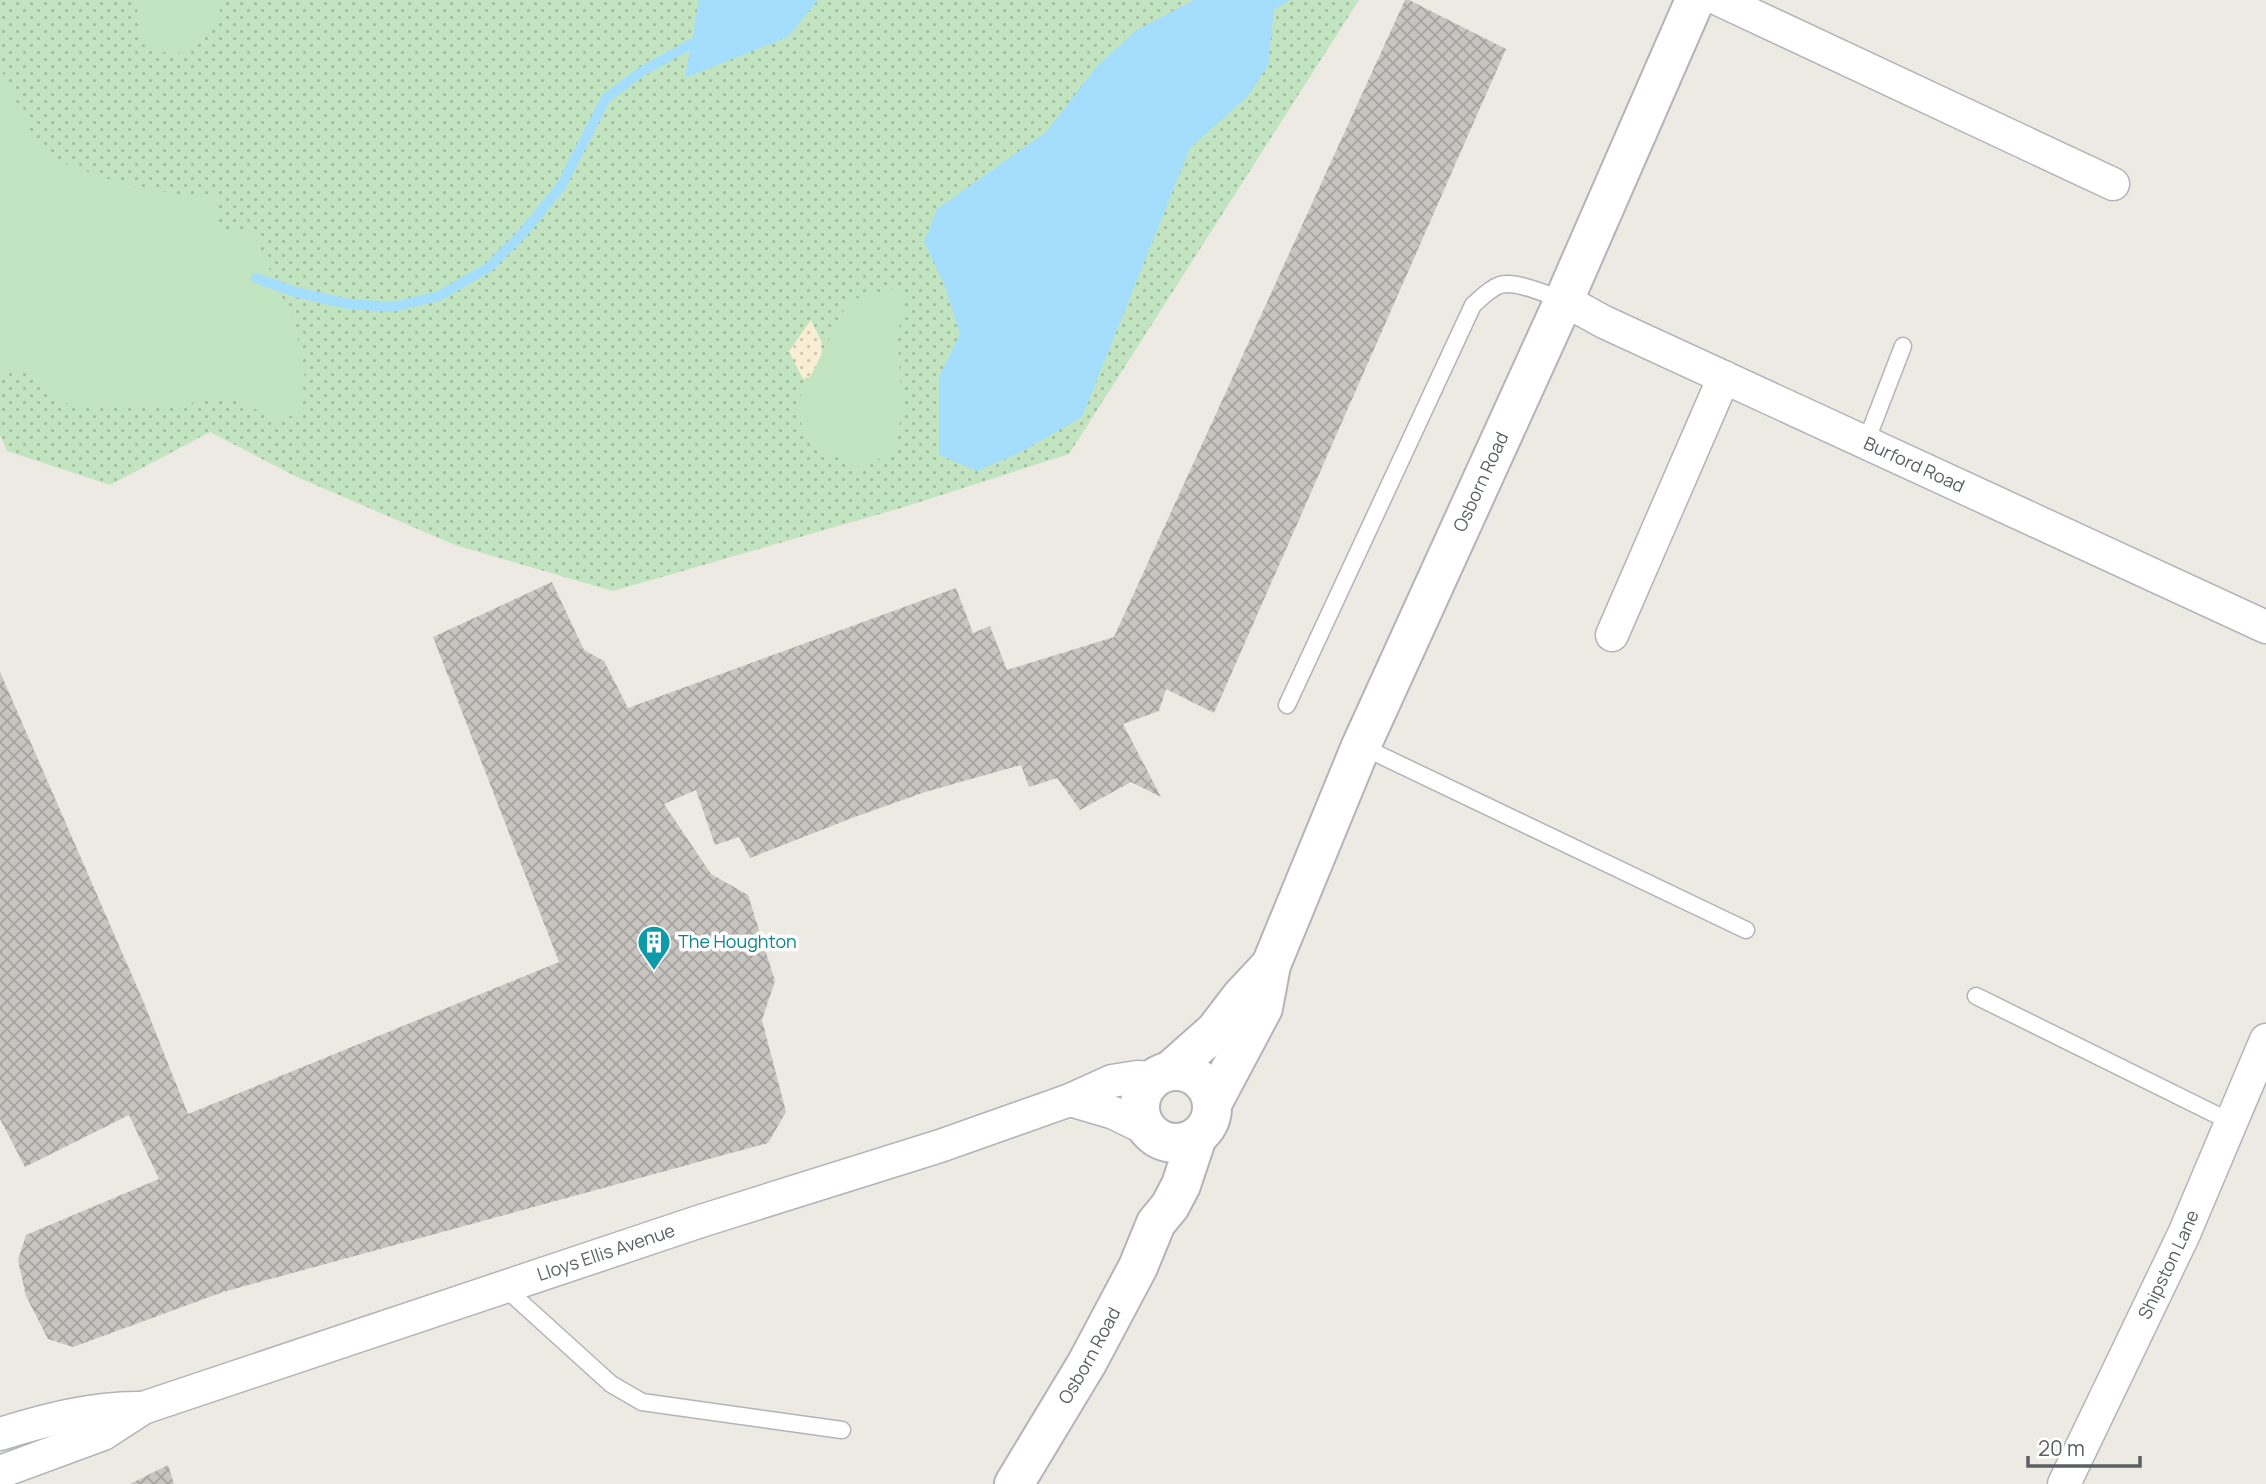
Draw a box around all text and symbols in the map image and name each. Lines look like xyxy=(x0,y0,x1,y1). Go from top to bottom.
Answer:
street label: Osborn Road xyxy=(1447,428,1513,535)
street label: Burford Road xyxy=(1860,430,1969,497)
building icon: The Houghton xyxy=(635,923,673,972)
place label: The Houghton xyxy=(678,929,797,953)
street label: Shipston Lane xyxy=(2132,1206,2204,1323)
street label: Lloys Ellis Avenue xyxy=(534,1218,678,1286)
street label: Osborn Road xyxy=(1052,1303,1125,1408)
scale bar xyxy=(2028,1424,2140,1468)
text: 20 m xyxy=(2038,1434,2085,1462)

